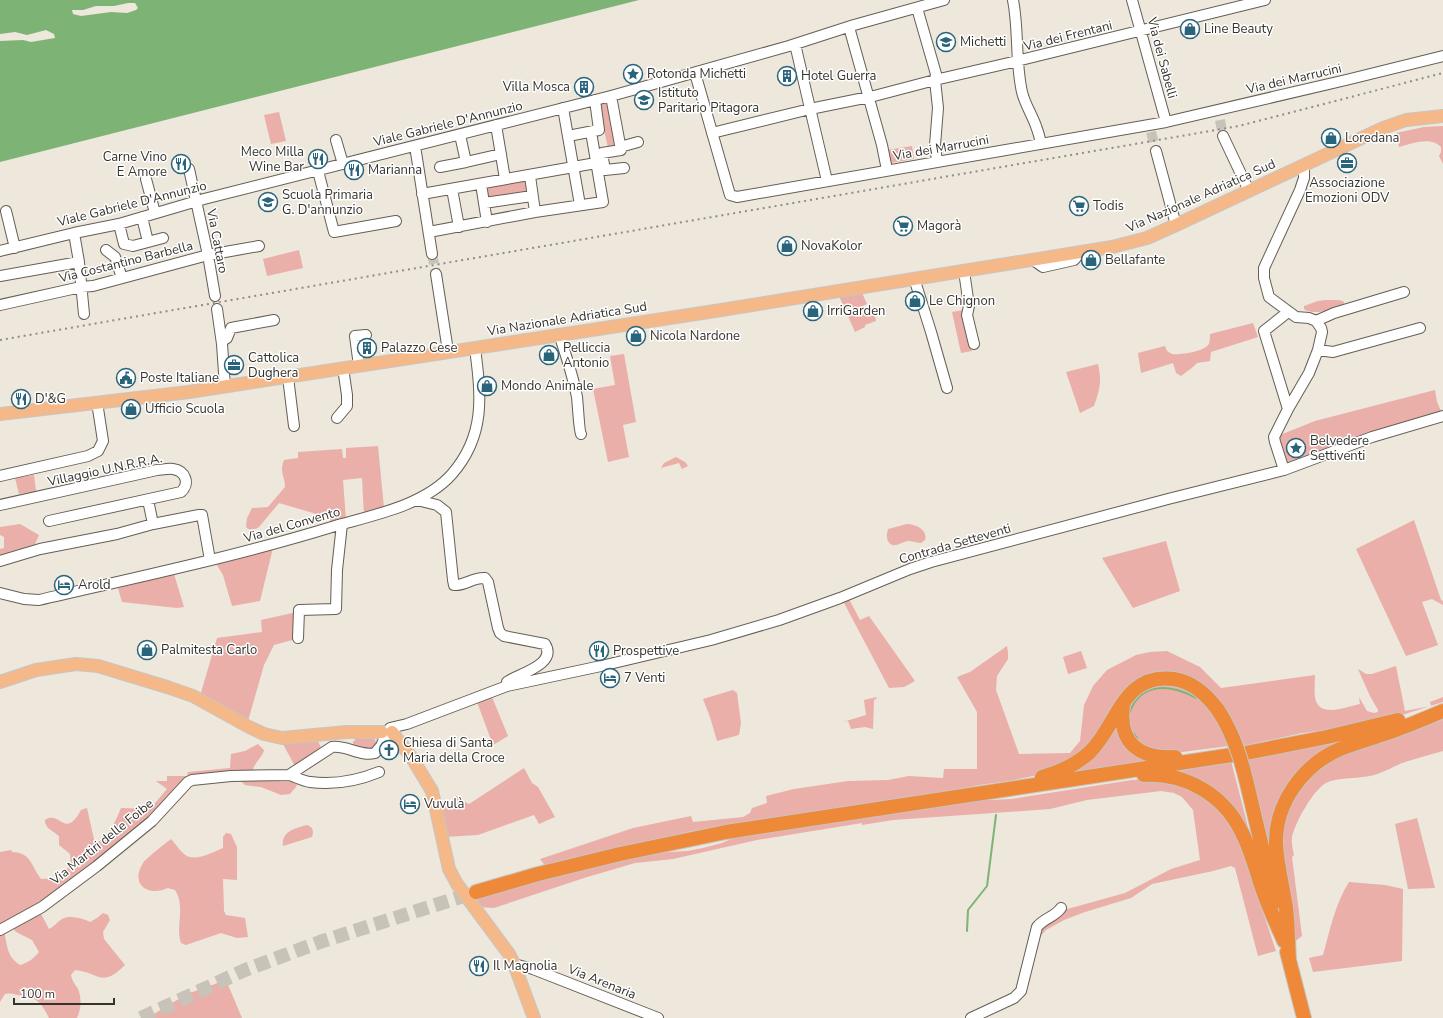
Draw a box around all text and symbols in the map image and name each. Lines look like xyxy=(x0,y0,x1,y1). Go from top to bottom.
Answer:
street label: Via dei Sabelli xyxy=(1142,15,1181,100)
street label: Via dei Frentani xyxy=(1021,16,1114,56)
shop icon: Line Beauty xyxy=(1179,18,1201,40)
place label: Line Beauty xyxy=(1204,20,1273,38)
school or university icon: Michetti xyxy=(935,31,957,53)
place label: Michetti xyxy=(960,33,1006,51)
street label: Via dei Marrucini xyxy=(1244,59,1343,99)
place icon: Rotonda Michetti xyxy=(622,63,644,85)
place label: Rotonda Michetti xyxy=(647,65,746,83)
building icon: Hotel Guerra xyxy=(776,65,798,87)
place label: Hotel Guerra xyxy=(801,67,876,85)
building icon: Villa Mosca xyxy=(573,76,595,98)
place label: Villa Mosca xyxy=(502,78,570,96)
place label: Istituto Paritario Pitagora xyxy=(658,84,759,117)
school or university icon: Istituto Paritario Pitagora xyxy=(633,89,655,111)
street label: Viale Gabriele D'Annunzio xyxy=(371,97,524,151)
shop icon: Loredana xyxy=(1320,127,1342,149)
place label: Loredana xyxy=(1345,129,1399,147)
street label: Via dei Marrucini xyxy=(891,131,990,165)
place label: Meco Milla Wine Bar xyxy=(241,143,304,176)
place label: Carne Vino E Amore xyxy=(103,148,167,181)
restaurant icon: Meco Milla Wine Bar xyxy=(307,148,329,170)
office icon: Associazione Emozioni ODV xyxy=(1336,152,1358,174)
restaurant icon: Carne Vino E Amore xyxy=(170,153,192,175)
street label: Via Nazionale Adriatica Sud xyxy=(1123,155,1278,237)
restaurant icon: Marianna xyxy=(343,159,365,181)
place label: Marianna xyxy=(368,161,422,179)
place label: Associazione Emozioni ODV xyxy=(1305,174,1389,207)
street label: Viale Gabriele D'Annunzio xyxy=(55,177,208,231)
place label: Scuola Primaria G. D'annunzio xyxy=(282,186,373,219)
school or university icon: Scuola Primaria G. D'annunzio xyxy=(257,191,279,213)
supermarket icon: Todis xyxy=(1068,195,1090,217)
place label: Todis xyxy=(1093,197,1124,215)
street label: Via Cattaro xyxy=(202,206,232,275)
supermarket icon: Magorà xyxy=(892,215,914,237)
place label: Magorà xyxy=(917,217,961,235)
shop icon: NovaKolor xyxy=(776,235,798,257)
street label: Via Costantino Barbella xyxy=(56,237,195,288)
place label: NovaKolor xyxy=(801,237,862,255)
shop icon: Bellafante xyxy=(1080,249,1102,271)
place label: Bellafante xyxy=(1105,251,1165,269)
shop icon: Le Chignon xyxy=(904,290,926,312)
place label: Le Chignon xyxy=(929,292,995,310)
street label: Via Nazionale Adriatica Sud xyxy=(485,297,648,341)
shop icon: IrriGarden xyxy=(802,300,824,322)
place label: IrriGarden xyxy=(827,302,885,320)
shop icon: Nicola Nardone xyxy=(625,325,647,347)
place label: Nicola Nardone xyxy=(650,327,740,345)
building icon: Palazzo Cese xyxy=(356,337,378,359)
place label: Palazzo Cese xyxy=(381,339,457,357)
place label: Pelliccia Antonio xyxy=(563,339,610,372)
shop icon: Pelliccia Antonio xyxy=(538,344,560,366)
place label: Cattolica Dughera xyxy=(248,349,299,382)
office icon: Cattolica Dughera xyxy=(223,354,245,376)
public building icon: Poste Italiane xyxy=(115,367,137,389)
place label: Poste Italiane xyxy=(140,369,219,387)
shop icon: Mondo Animale xyxy=(476,375,498,397)
place label: Mondo Animale xyxy=(501,377,594,395)
restaurant icon: D'&G xyxy=(10,388,32,410)
place label: D'&G xyxy=(35,390,66,408)
shop icon: Ufficio Scuola xyxy=(120,398,142,420)
place label: Ufficio Scuola xyxy=(145,400,225,418)
place label: Belvedere Settiventi xyxy=(1310,432,1369,465)
place icon: Belvedere Settiventi xyxy=(1285,437,1307,459)
street label: Villaggio U.N.R.R.A. xyxy=(45,449,164,491)
street label: Via del Convento xyxy=(241,503,342,548)
street label: Contrada Setteventi xyxy=(897,519,1013,569)
hotel icon: Arold xyxy=(53,574,75,596)
place label: Arold xyxy=(78,576,111,594)
shop icon: Palmitesta Carlo xyxy=(136,639,158,661)
restaurant icon: Prospettive xyxy=(588,640,610,662)
place label: Palmitesta Carlo xyxy=(161,641,257,659)
place label: Prospettive xyxy=(613,642,679,660)
hotel icon: 7 Venti xyxy=(599,667,621,689)
place label: 7 Venti xyxy=(624,669,665,687)
place label: Chiesa di Santa Maria della Croce xyxy=(403,734,505,767)
church icon: Chiesa di Santa Maria della Croce xyxy=(378,739,400,761)
hotel icon: Vuvulà xyxy=(399,793,421,815)
street label: Via Martiri delle Foibe xyxy=(46,795,157,890)
place label: Vuvulà xyxy=(423,795,464,813)
restaurant icon: Il Magnolia xyxy=(468,955,490,977)
place label: Il Magnolia xyxy=(493,957,558,975)
street label: Via Arenaria xyxy=(564,960,639,1004)
scale bar xyxy=(14,980,114,1006)
text: 100 m xyxy=(20,986,55,1002)

